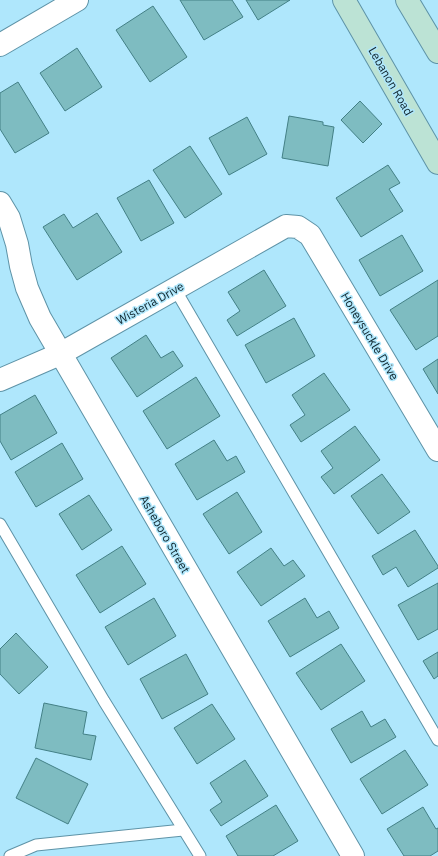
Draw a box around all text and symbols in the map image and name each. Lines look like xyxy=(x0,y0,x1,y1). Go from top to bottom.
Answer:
street label: Lebanon Road xyxy=(365,44,417,118)
street label: Wisteria Drive xyxy=(114,278,187,328)
street label: Honeysuckle Drive xyxy=(338,289,402,383)
street label: Asheboro Street xyxy=(137,492,193,576)

